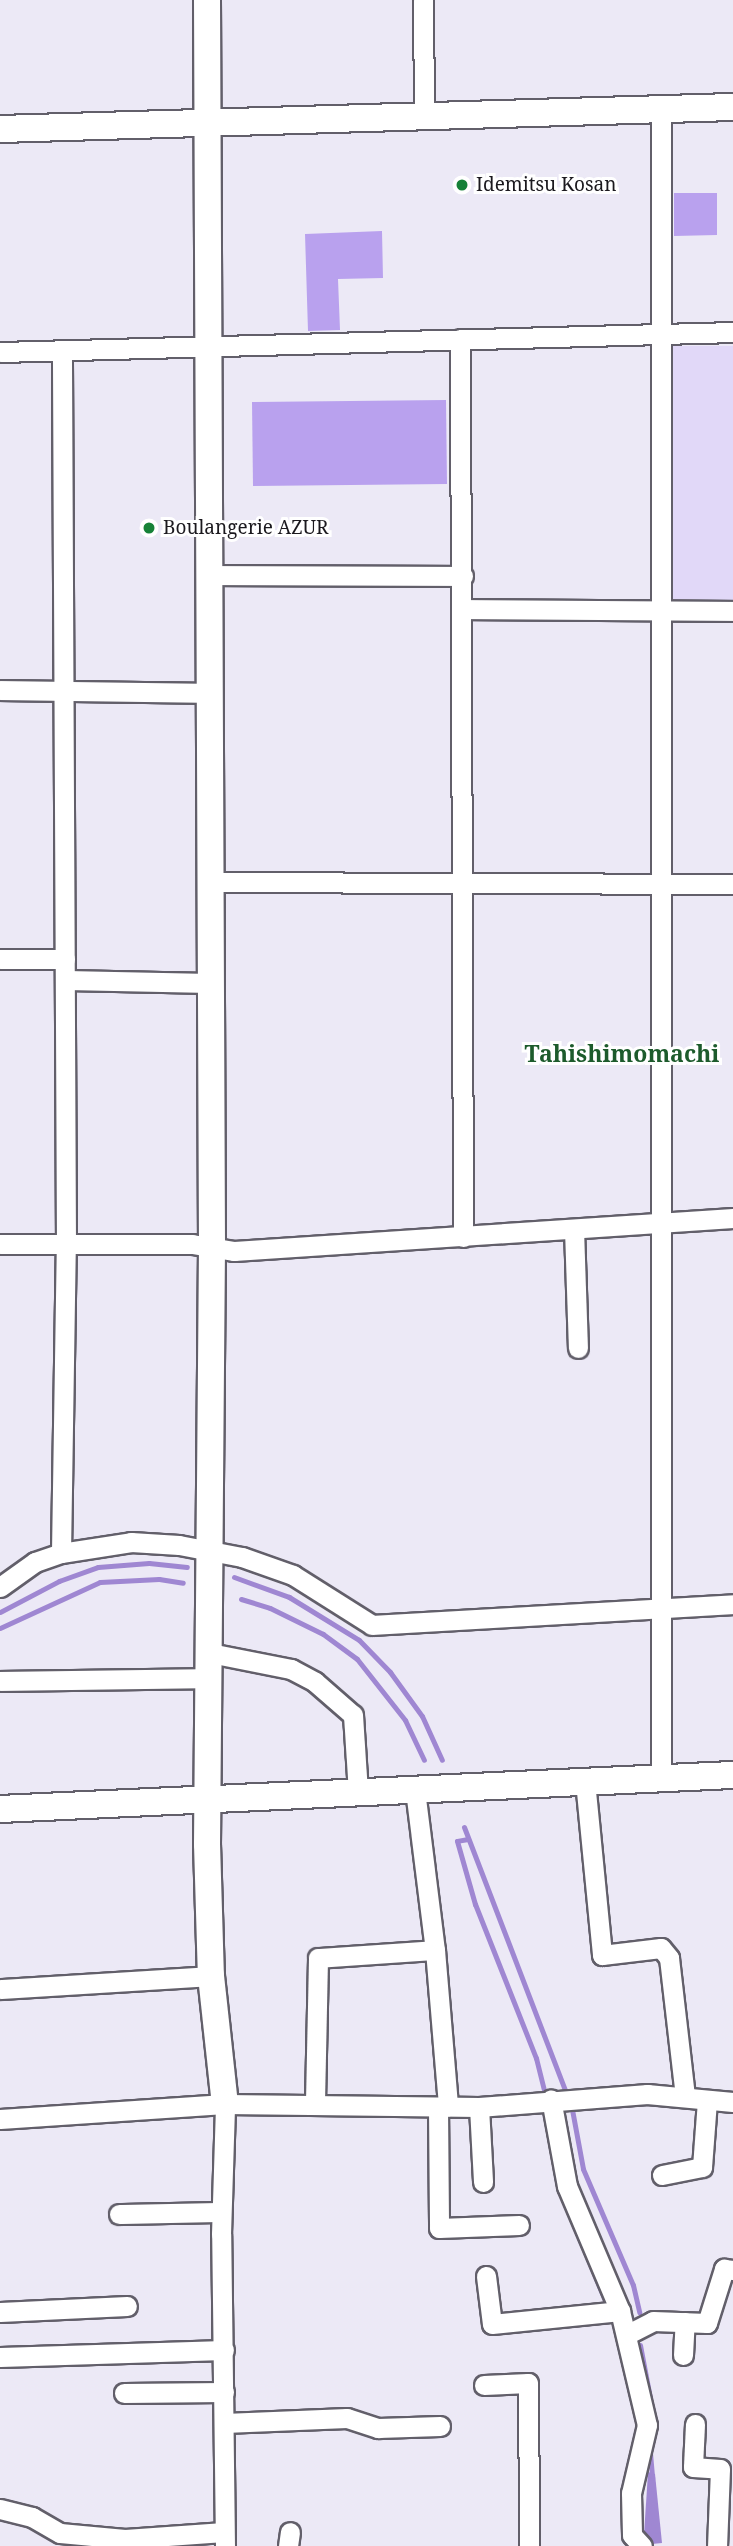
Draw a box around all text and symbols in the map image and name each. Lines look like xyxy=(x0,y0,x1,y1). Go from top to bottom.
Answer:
place label: Idemitsu Kosan xyxy=(476,174,617,196)
marker: Idemitsu Kosan xyxy=(454,177,470,193)
place label: Boulangerie AZUR xyxy=(163,517,329,539)
marker: Boulangerie AZUR xyxy=(141,520,157,536)
district label: Tahishimomachi xyxy=(525,1039,719,1067)

